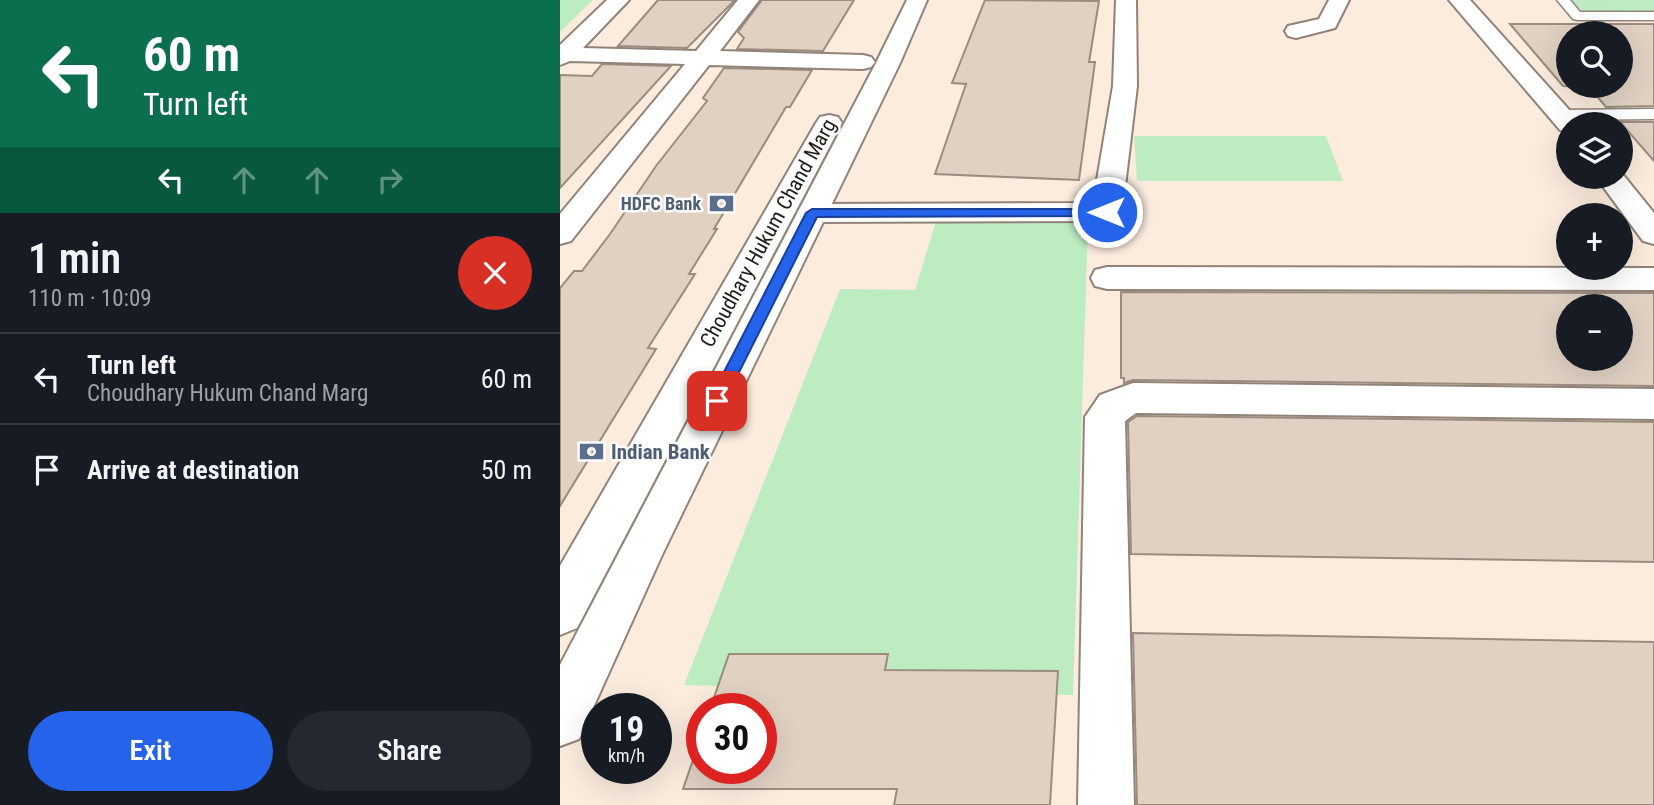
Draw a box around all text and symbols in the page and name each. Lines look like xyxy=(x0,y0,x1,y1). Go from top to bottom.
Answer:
map controls xyxy=(1556,21,1633,371)
button: search xyxy=(1556,21,1633,98)
text: 60 m xyxy=(143,26,240,83)
icon: left xyxy=(28,28,119,119)
text: Turn left xyxy=(143,85,248,123)
button: layers xyxy=(1556,112,1633,189)
street label: Choudhary Hukum Chand Marg xyxy=(695,115,841,351)
icon: left xyxy=(152,161,190,199)
icon: ahead xyxy=(225,161,263,199)
icon: ahead xyxy=(298,161,336,199)
icon: right xyxy=(371,161,409,199)
position arrow xyxy=(1070,175,1144,249)
bank icon: HDFC Bank xyxy=(707,190,735,218)
place label: HDFC Bank xyxy=(621,193,701,214)
button: + xyxy=(1556,203,1633,280)
text: 1 min xyxy=(28,234,121,283)
button: close xyxy=(458,236,532,310)
text: 110 m · 10:09 xyxy=(28,285,152,312)
button: − xyxy=(1556,294,1633,371)
text: Turn left xyxy=(87,350,176,380)
icon: left xyxy=(28,360,66,398)
text: 60 m xyxy=(481,364,532,394)
pin xyxy=(687,371,747,431)
text: Choudhary Hukum Chand Marg xyxy=(87,380,368,407)
icon: arrive xyxy=(698,382,736,420)
bank icon: Indian Bank xyxy=(577,438,605,466)
place label: Indian Bank xyxy=(611,440,711,464)
icon: arrive xyxy=(28,451,66,489)
text: Arrive at destination xyxy=(87,455,299,485)
text: 50 m xyxy=(481,455,532,485)
speed limit sign: 30 xyxy=(686,693,777,784)
text: 19 xyxy=(609,709,644,750)
button: Exit xyxy=(28,711,273,791)
button: Share xyxy=(287,711,532,791)
text: km/h xyxy=(608,745,645,766)

